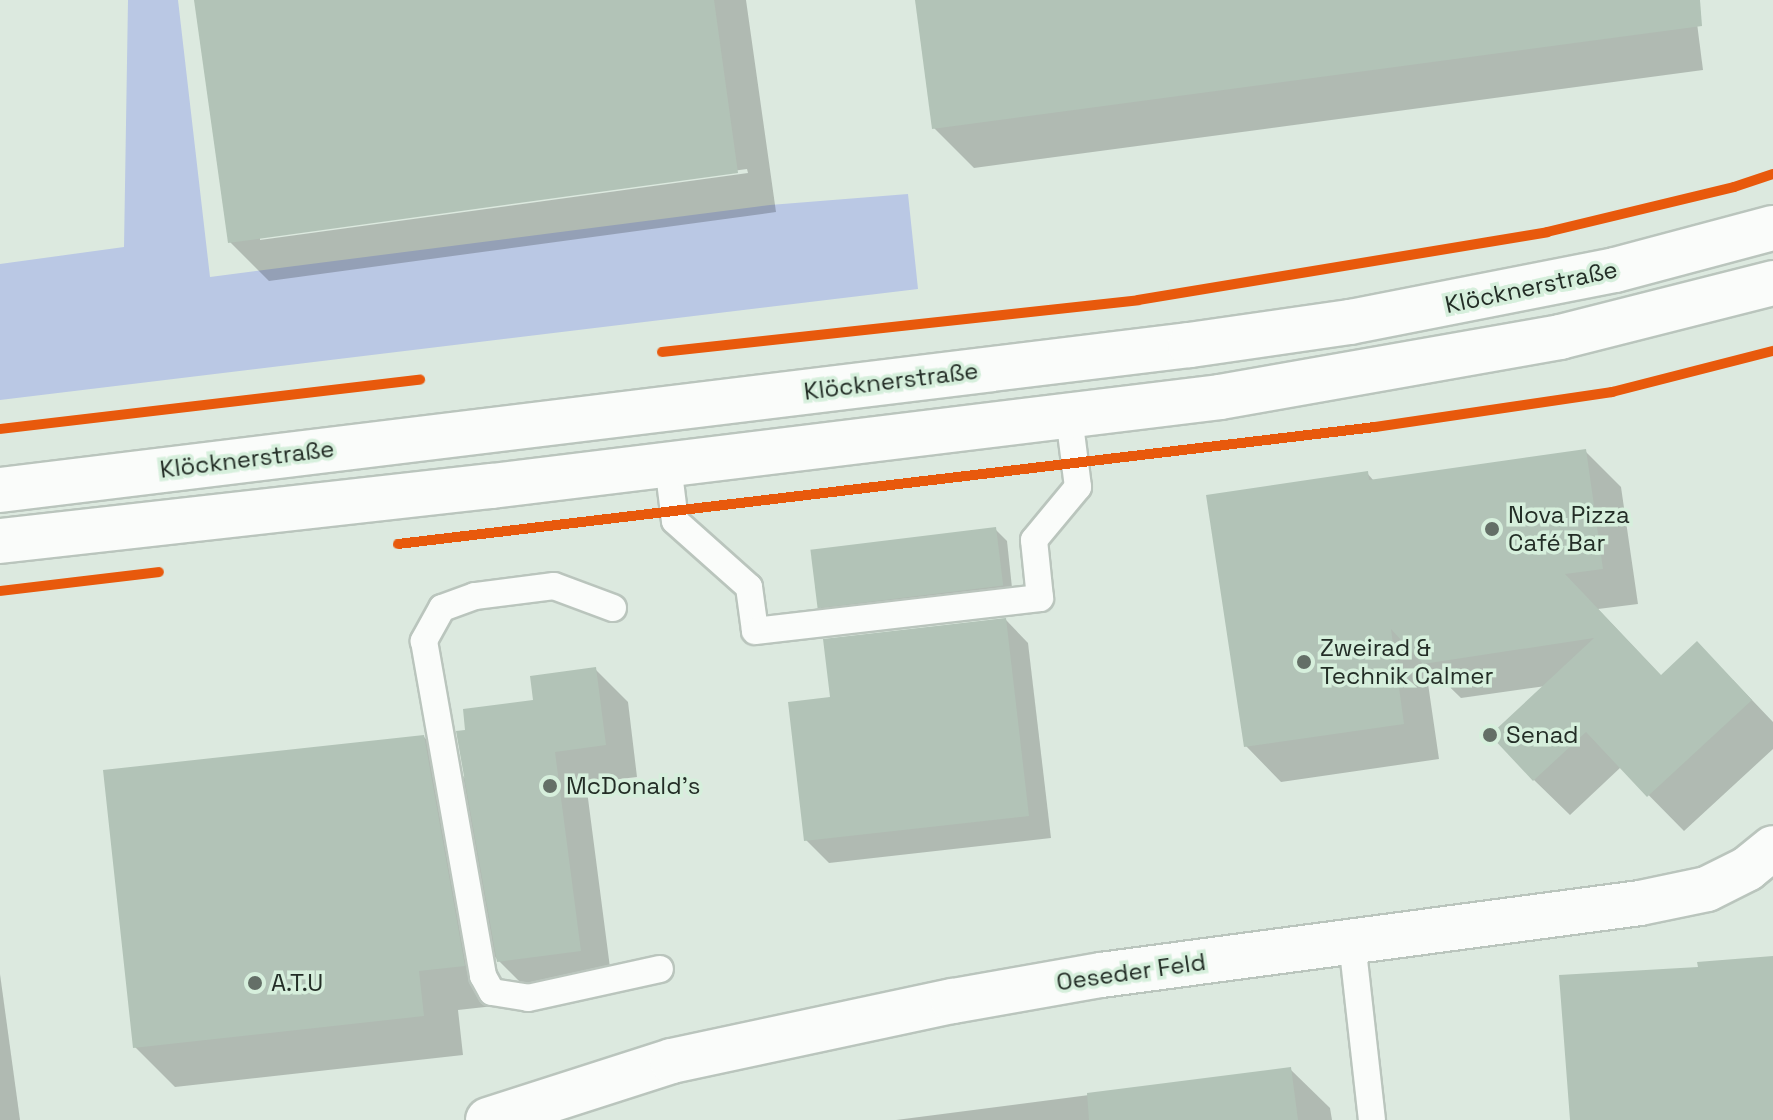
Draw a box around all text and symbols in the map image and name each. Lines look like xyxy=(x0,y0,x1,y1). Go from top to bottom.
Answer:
street label: Klöcknerstraße xyxy=(1442,255,1620,319)
street label: Klöcknerstraße xyxy=(802,356,980,406)
street label: Klöcknerstraße xyxy=(158,434,336,484)
place label: Nova Pizza Café Bar xyxy=(1508,501,1630,557)
marker: Nova Pizza Café Bar xyxy=(1483,520,1501,538)
place label: Zweirad & Technik Calmer xyxy=(1320,634,1494,690)
marker: Zweirad & Technik Calmer xyxy=(1295,653,1313,671)
place label: Senad xyxy=(1506,721,1579,749)
marker: Senad xyxy=(1481,726,1499,744)
place label: McDonald's xyxy=(566,772,700,800)
marker: McDonald's xyxy=(541,777,559,795)
street label: Oeseder Feld xyxy=(1055,947,1207,997)
place label: A.T.U xyxy=(271,969,323,997)
marker: A.T.U xyxy=(246,974,264,992)

